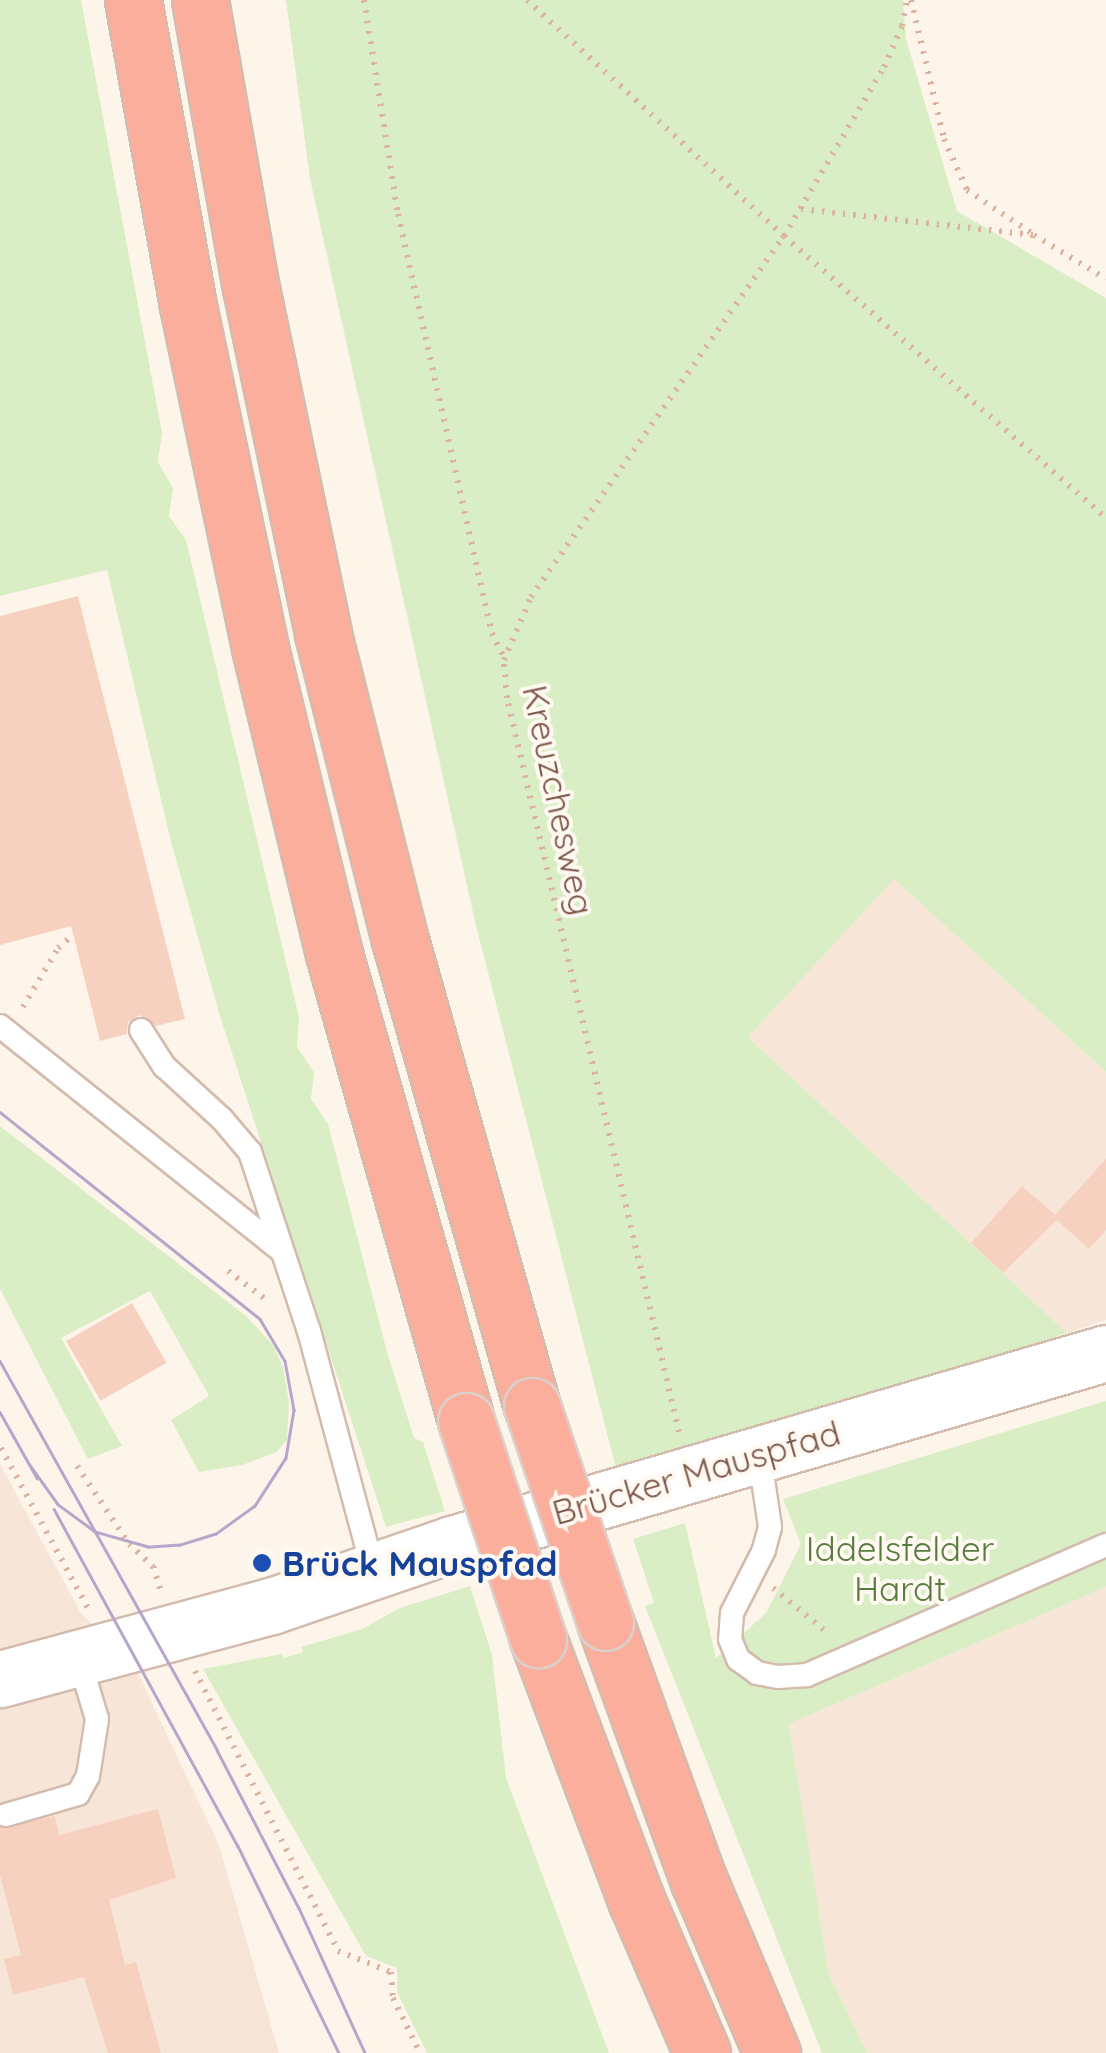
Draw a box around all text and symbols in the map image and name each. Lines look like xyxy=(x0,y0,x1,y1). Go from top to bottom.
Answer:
street label: Kreuzchesweg xyxy=(514,681,604,919)
street label: Brücker Mauspfad xyxy=(547,1411,845,1533)
park label: Iddelsfelder Hardt xyxy=(806,1527,994,1609)
place label: Brück Mauspfad xyxy=(282,1542,558,1584)
marker: Brück Mauspfad xyxy=(251,1552,273,1574)

